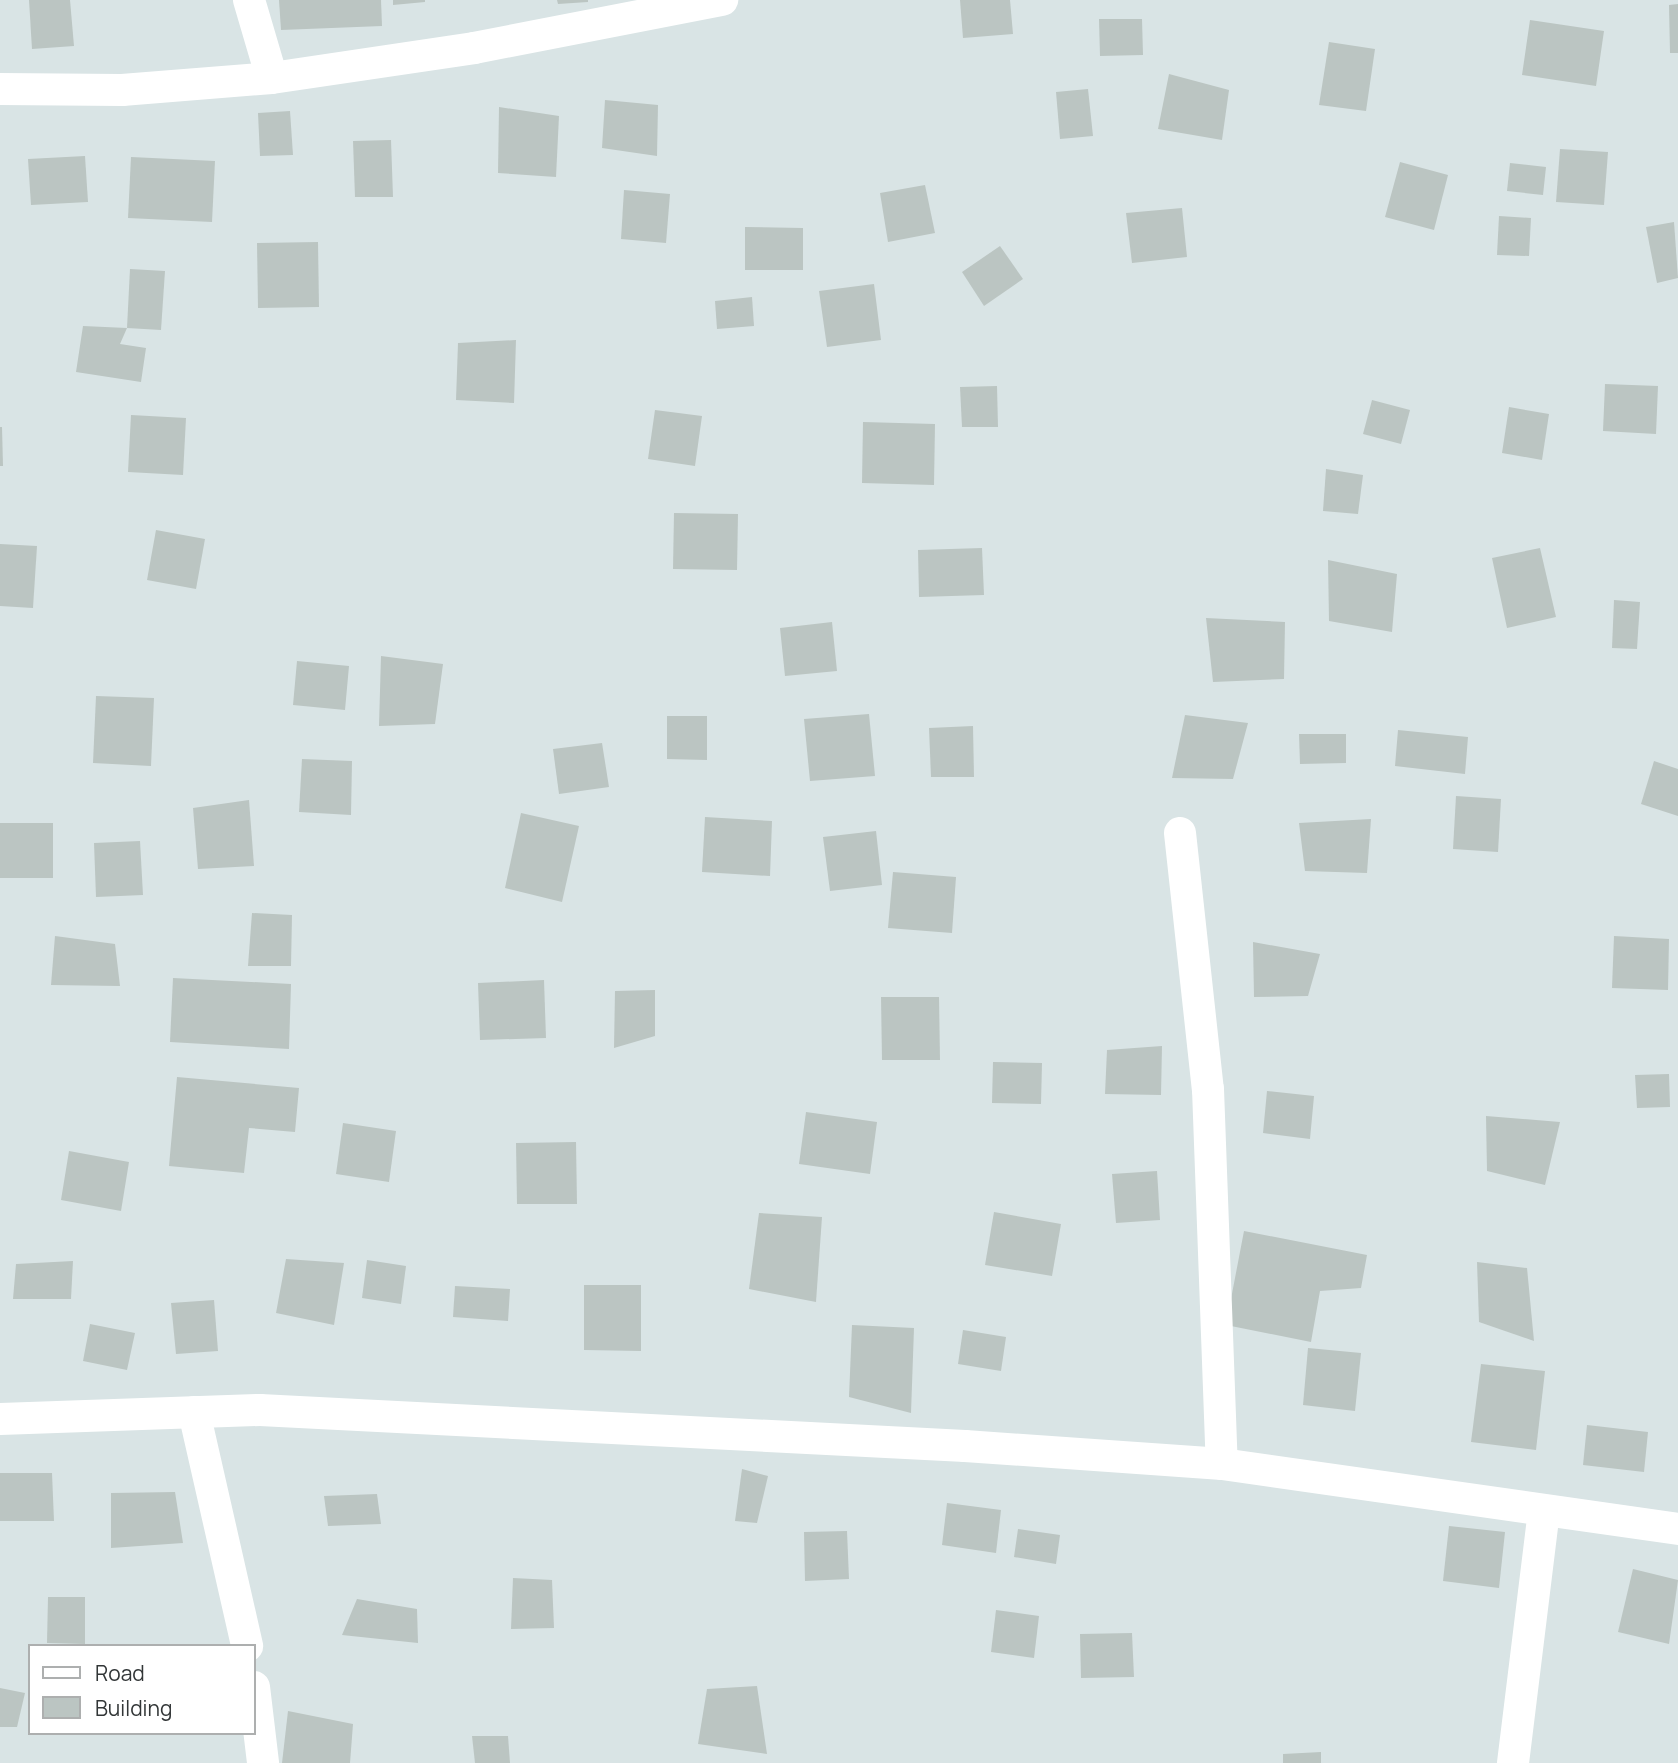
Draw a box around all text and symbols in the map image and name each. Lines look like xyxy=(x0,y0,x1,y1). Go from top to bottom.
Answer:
legend xyxy=(28,1644,256,1735)
text: Road xyxy=(95,1659,145,1687)
text: Building xyxy=(95,1694,172,1722)

